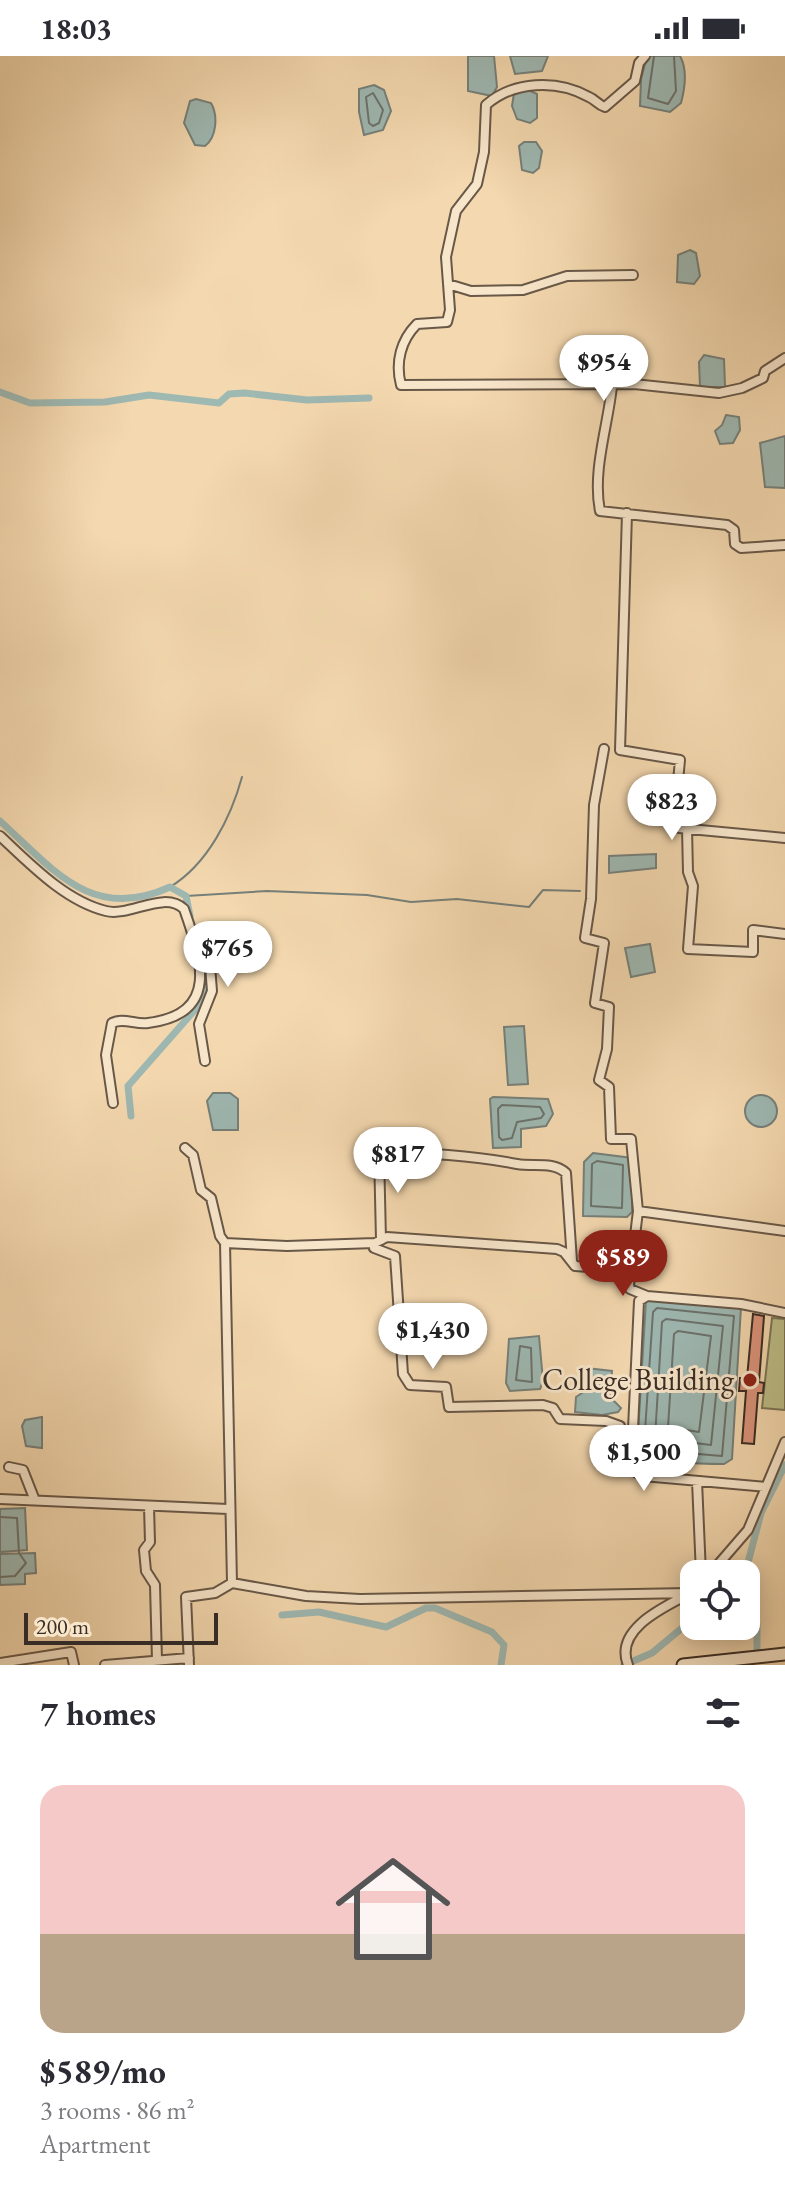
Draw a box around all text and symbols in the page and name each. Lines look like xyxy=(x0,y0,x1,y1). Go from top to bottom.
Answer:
text: 18:03 xyxy=(40,9,112,48)
pin: $954 xyxy=(557,335,651,403)
text: $954 xyxy=(577,344,631,378)
pin: $823 xyxy=(625,774,719,842)
text: $823 xyxy=(645,783,699,817)
pin: $765 xyxy=(181,921,275,989)
text: $765 xyxy=(201,930,255,964)
pin: $817 xyxy=(351,1127,445,1195)
text: $817 xyxy=(371,1136,425,1170)
pin: $589 xyxy=(576,1230,670,1298)
text: $589 xyxy=(596,1239,650,1273)
pin: $1,430 xyxy=(368,1303,498,1371)
text: $1,430 xyxy=(396,1312,470,1346)
place label: College Building xyxy=(542,1360,735,1399)
marker: College Building xyxy=(741,1371,759,1389)
pin: $1,500 xyxy=(579,1425,709,1493)
text: $1,500 xyxy=(607,1434,681,1468)
map controls xyxy=(680,1560,760,1640)
button: locate xyxy=(680,1560,760,1640)
scale bar xyxy=(24,1609,218,1645)
text: 200 m xyxy=(36,1612,89,1641)
text: 7 homes xyxy=(40,1691,156,1735)
icon: filters xyxy=(701,1691,745,1735)
icon: home xyxy=(321,1837,465,1981)
text: $589/mo xyxy=(40,2049,166,2093)
text: 3 rooms · 86 m² xyxy=(40,2093,195,2127)
text: Apartment xyxy=(40,2127,150,2161)

